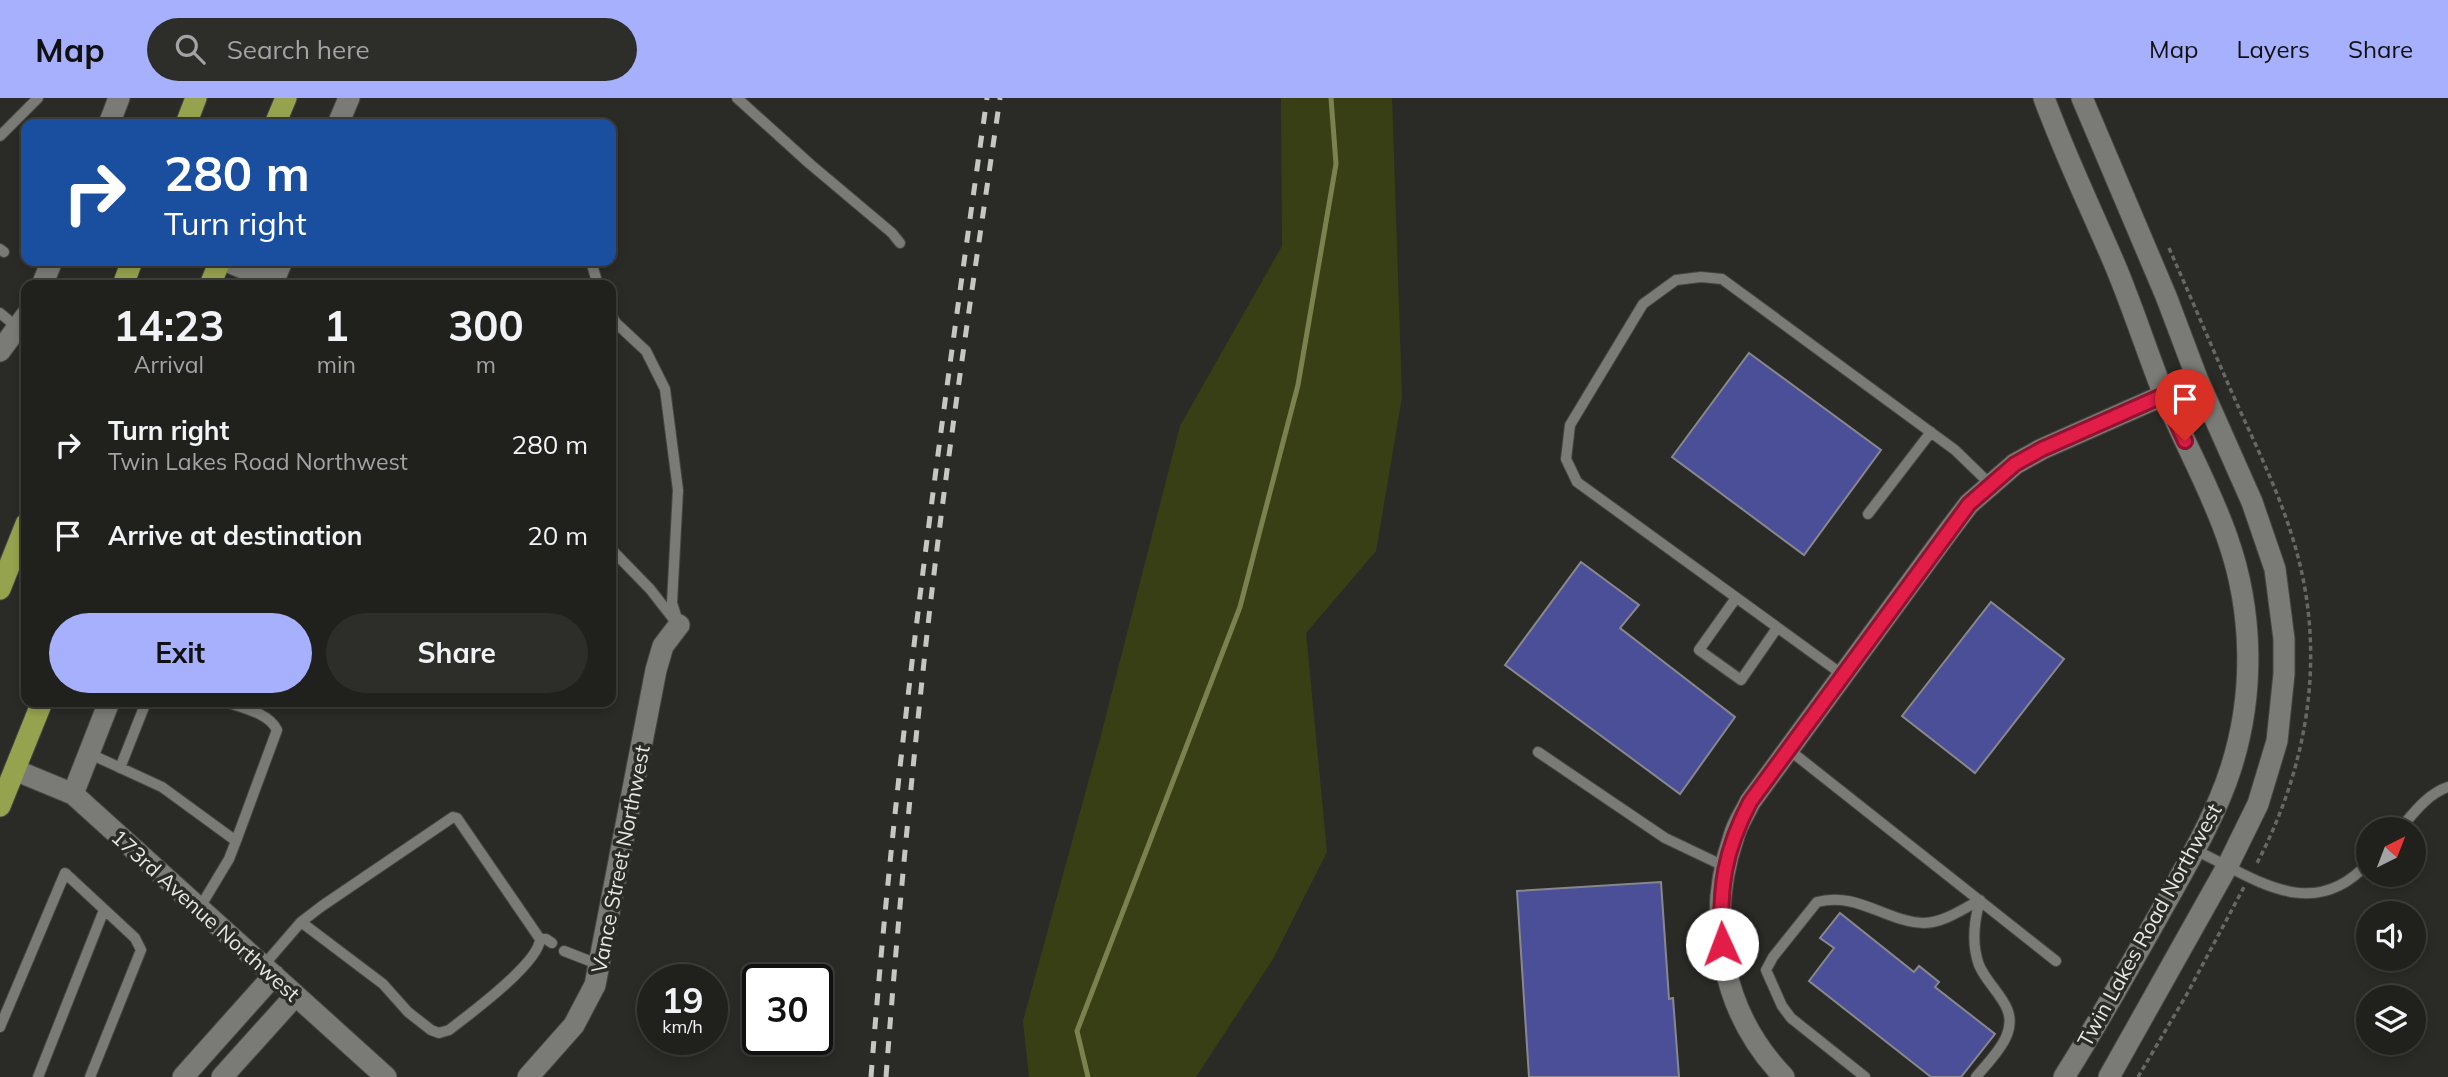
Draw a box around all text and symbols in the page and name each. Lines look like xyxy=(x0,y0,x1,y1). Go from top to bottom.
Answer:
search box xyxy=(147,18,637,81)
text: Map xyxy=(35,29,105,70)
icon: search xyxy=(171,30,209,68)
text: Search here xyxy=(227,33,370,66)
text: Map xyxy=(2149,34,2198,64)
text: Layers xyxy=(2236,34,2310,64)
text: Share xyxy=(2348,34,2413,64)
text: 280 m xyxy=(164,142,310,203)
icon: right xyxy=(49,147,140,238)
text: Turn right xyxy=(164,203,307,243)
text: 14:23 xyxy=(113,299,224,352)
text: 1 xyxy=(324,299,349,352)
text: 300 xyxy=(448,299,524,352)
text: Arrival xyxy=(134,350,204,379)
text: min xyxy=(317,350,356,379)
text: m xyxy=(476,350,496,379)
pin xyxy=(2155,369,2215,441)
icon: arrive xyxy=(2166,380,2204,418)
text: Turn right xyxy=(108,414,229,447)
icon: right xyxy=(49,426,87,464)
text: 280 m xyxy=(512,428,588,461)
text: Twin Lakes Road Northwest xyxy=(108,447,408,476)
icon: arrive xyxy=(49,517,87,555)
text: Arrive at destination xyxy=(108,519,363,552)
text: 20 m xyxy=(527,519,588,552)
button: Exit xyxy=(49,613,312,693)
button: Share xyxy=(326,613,588,693)
street label: Vance Street Northwest xyxy=(585,743,655,975)
street label: Twin Lakes Road Northwest xyxy=(2071,799,2227,1051)
north arrow xyxy=(2356,817,2426,887)
map controls xyxy=(2356,817,2426,1055)
street label: 173rd Avenue Northwest xyxy=(106,824,306,1006)
button: sound xyxy=(2356,901,2426,971)
position arrow xyxy=(1685,907,1759,981)
speed limit sign: 30 xyxy=(742,964,833,1055)
text: 19 xyxy=(661,978,704,1022)
button: layers xyxy=(2356,985,2426,1055)
text: km/h xyxy=(662,1015,703,1038)

